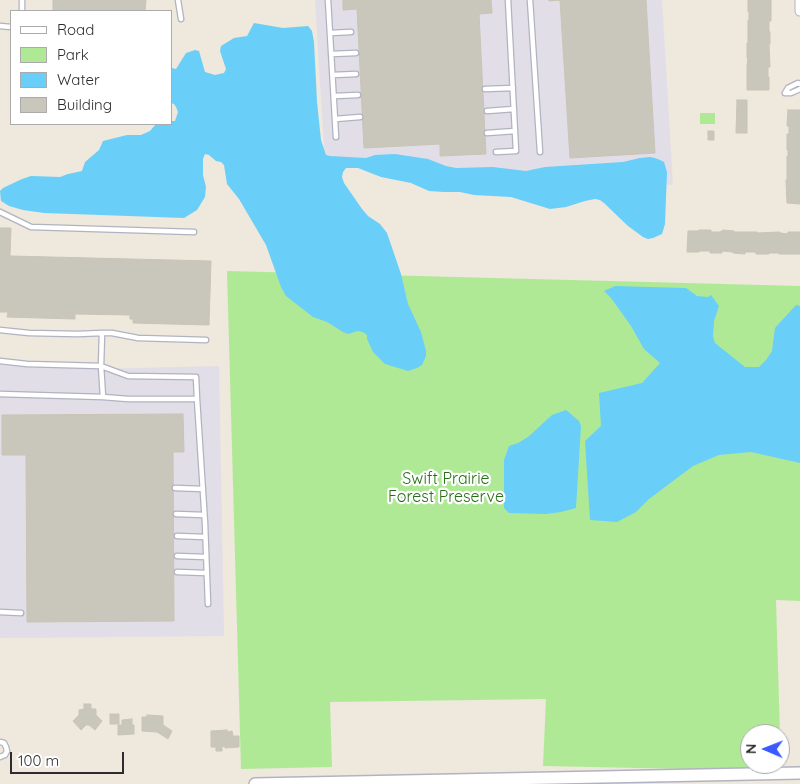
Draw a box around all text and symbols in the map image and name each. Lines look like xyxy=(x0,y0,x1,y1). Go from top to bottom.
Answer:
legend xyxy=(10,10,172,125)
text: Road xyxy=(57,20,94,39)
text: Park xyxy=(57,45,89,64)
text: Water xyxy=(57,70,100,89)
text: Building xyxy=(57,95,112,114)
park label: Swift Prairie Forest Preserve xyxy=(388,469,504,507)
north arrow xyxy=(740,724,790,774)
scale bar xyxy=(12,742,126,774)
text: N xyxy=(742,743,760,754)
text: 100 m xyxy=(18,751,59,770)

